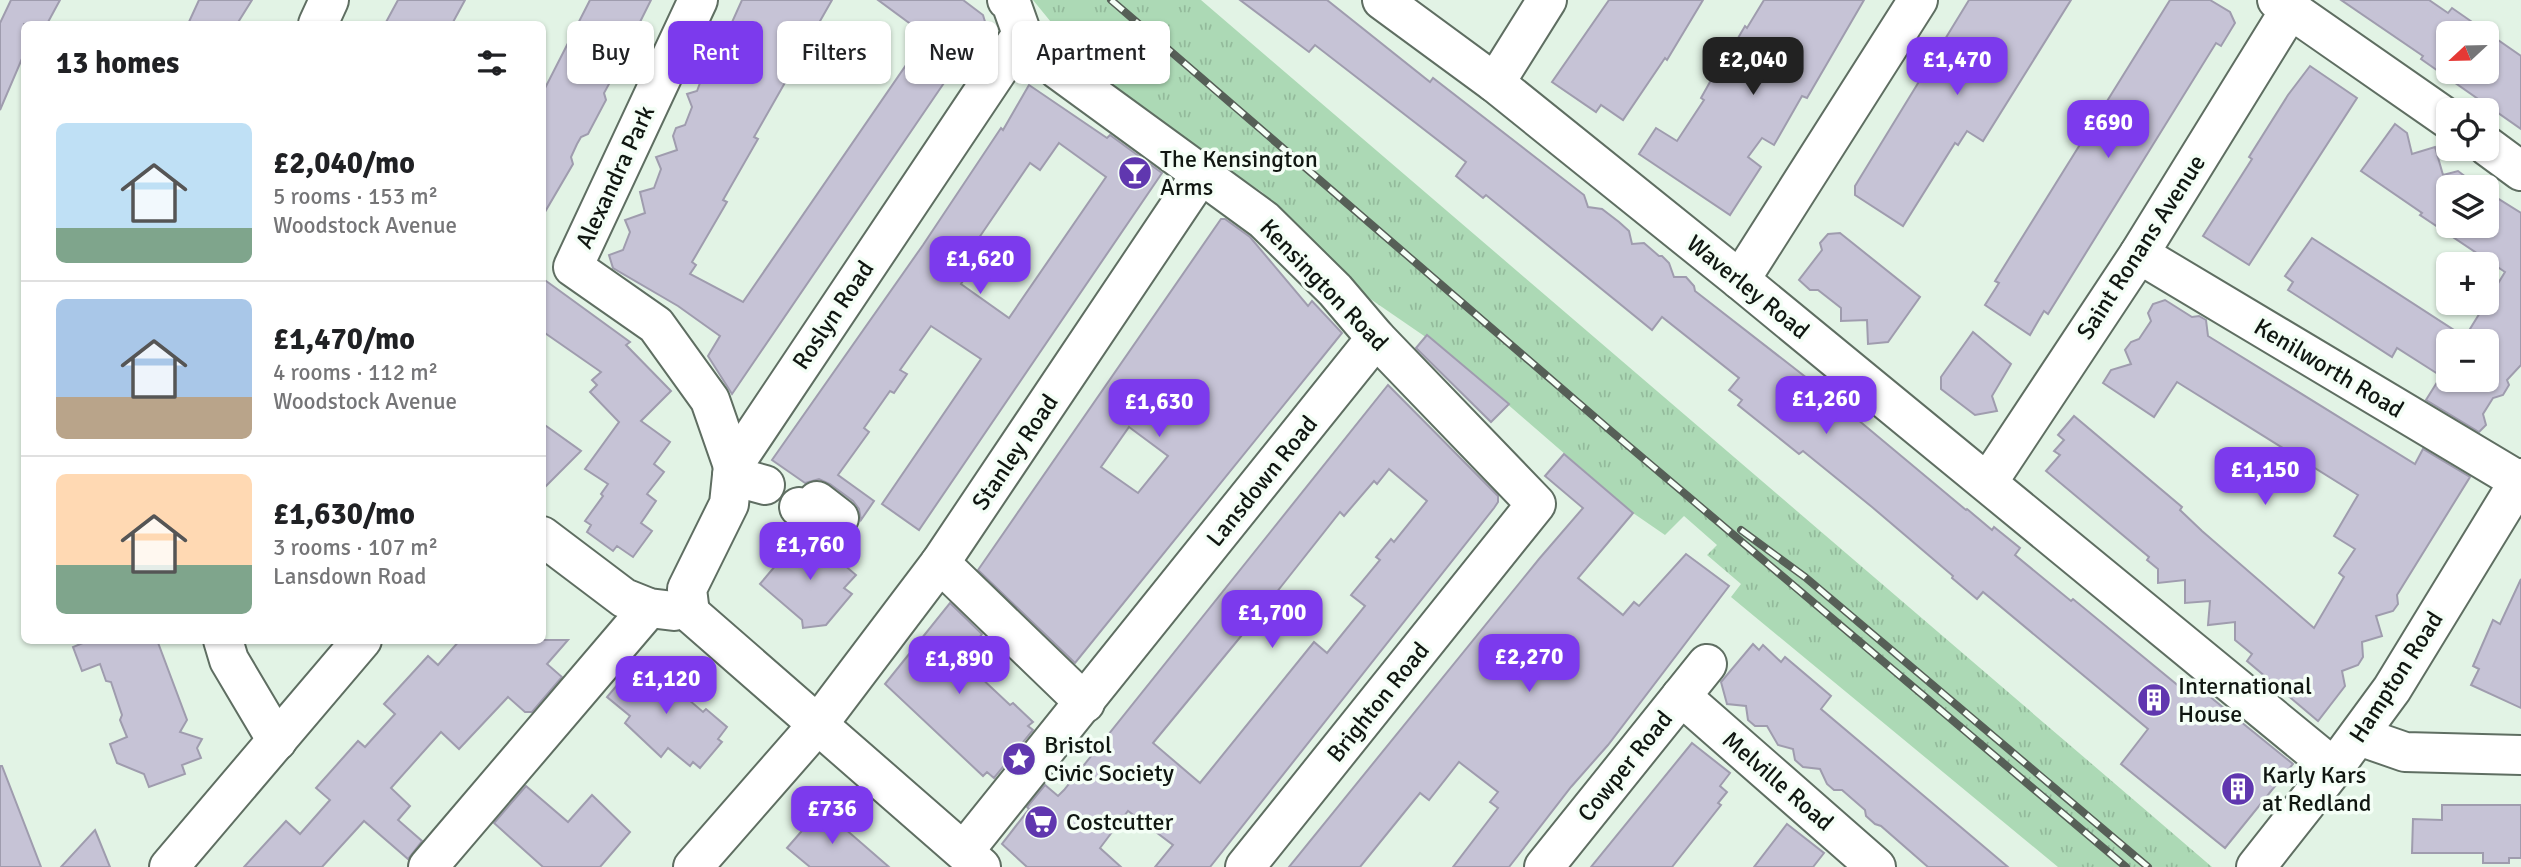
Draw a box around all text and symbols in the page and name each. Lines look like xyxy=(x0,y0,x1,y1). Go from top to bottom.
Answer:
chip: Buy xyxy=(567,21,654,84)
chip: Rent xyxy=(668,21,763,84)
chip: Filters xyxy=(777,21,891,84)
chip: New xyxy=(905,21,998,84)
chip: Apartment xyxy=(1012,21,1170,84)
north arrow xyxy=(2436,21,2499,84)
map controls xyxy=(2436,21,2499,392)
pin: £2,040 xyxy=(1696,38,1810,97)
pin: £1,470 xyxy=(1900,38,2014,97)
icon: filters xyxy=(473,44,511,82)
text: 13 homes xyxy=(56,45,179,82)
text: £2,040 xyxy=(1719,45,1787,74)
text: £1,470 xyxy=(1923,45,1991,74)
button: locate xyxy=(2436,98,2499,161)
pin: £690 xyxy=(2067,100,2149,160)
street label: Alexandra Park xyxy=(569,101,661,253)
text: £690 xyxy=(2083,108,2133,137)
place label: The Kensington Arms xyxy=(1160,144,1318,202)
text: £2,040/mo xyxy=(273,145,415,182)
street label: Saint Ronans Avenue xyxy=(2070,149,2212,345)
icon: home xyxy=(112,151,196,235)
bar icon: The Kensington Arms xyxy=(1116,154,1154,192)
button: layers xyxy=(2436,175,2499,238)
text: 5 rooms · 153 m² xyxy=(273,182,438,211)
text: Woodstock Avenue xyxy=(273,211,457,240)
street label: Kensington Road xyxy=(1253,213,1395,357)
street label: Waverley Road xyxy=(1681,228,1815,346)
pin: £1,620 xyxy=(923,236,1037,296)
text: £1,620 xyxy=(946,244,1014,273)
button: + xyxy=(2436,252,2499,315)
street label: Roslyn Road xyxy=(786,255,880,375)
street label: Kenilworth Road xyxy=(2249,312,2409,424)
text: £1,470/mo xyxy=(273,321,415,358)
icon: home xyxy=(112,327,196,411)
button: − xyxy=(2436,329,2499,392)
text: 4 rooms · 112 m² xyxy=(273,358,438,387)
pin: £1,260 xyxy=(1769,376,1883,436)
pin: £1,630 xyxy=(1102,380,1216,439)
text: £1,260 xyxy=(1792,384,1860,413)
text: Woodstock Avenue xyxy=(273,387,457,416)
text: £1,630 xyxy=(1125,387,1193,416)
street label: Stanley Road xyxy=(965,388,1065,516)
street label: Lansdown Road xyxy=(1200,409,1324,553)
pin: £1,150 xyxy=(2208,448,2322,507)
text: £1,150 xyxy=(2231,455,2299,484)
text: £1,630/mo xyxy=(273,496,415,533)
icon: home xyxy=(112,502,196,586)
pin: £1,760 xyxy=(753,522,867,582)
text: £1,760 xyxy=(776,530,844,559)
text: 3 rooms · 107 m² xyxy=(273,533,438,562)
text: Lansdown Road xyxy=(273,562,426,591)
pin: £1,700 xyxy=(1215,590,1329,650)
text: £1,700 xyxy=(1238,598,1306,627)
street label: Hampton Road xyxy=(2342,606,2450,748)
pin: £2,270 xyxy=(1472,634,1586,694)
pin: £1,890 xyxy=(902,636,1016,696)
street label: Brighton Road xyxy=(1320,636,1436,768)
text: £2,270 xyxy=(1495,642,1563,671)
text: £1,890 xyxy=(925,644,993,673)
pin: £1,120 xyxy=(609,656,723,716)
text: £1,120 xyxy=(632,664,700,693)
place label: International House xyxy=(2178,671,2312,729)
building icon: International House xyxy=(2135,681,2173,719)
street label: Cowper Road xyxy=(1571,704,1679,828)
street label: Melville Road xyxy=(1716,725,1840,837)
place label: Bristol Civic Society xyxy=(1044,730,1174,788)
place icon: Bristol Civic Society xyxy=(1000,740,1038,778)
place label: Karly Kars at Redland xyxy=(2262,760,2371,818)
building icon: Karly Kars at Redland xyxy=(2219,770,2257,808)
pin: £736 xyxy=(791,786,873,846)
text: £736 xyxy=(807,794,857,823)
supermarket icon: Costcutter xyxy=(1022,803,1060,841)
place label: Costcutter xyxy=(1066,807,1174,837)

